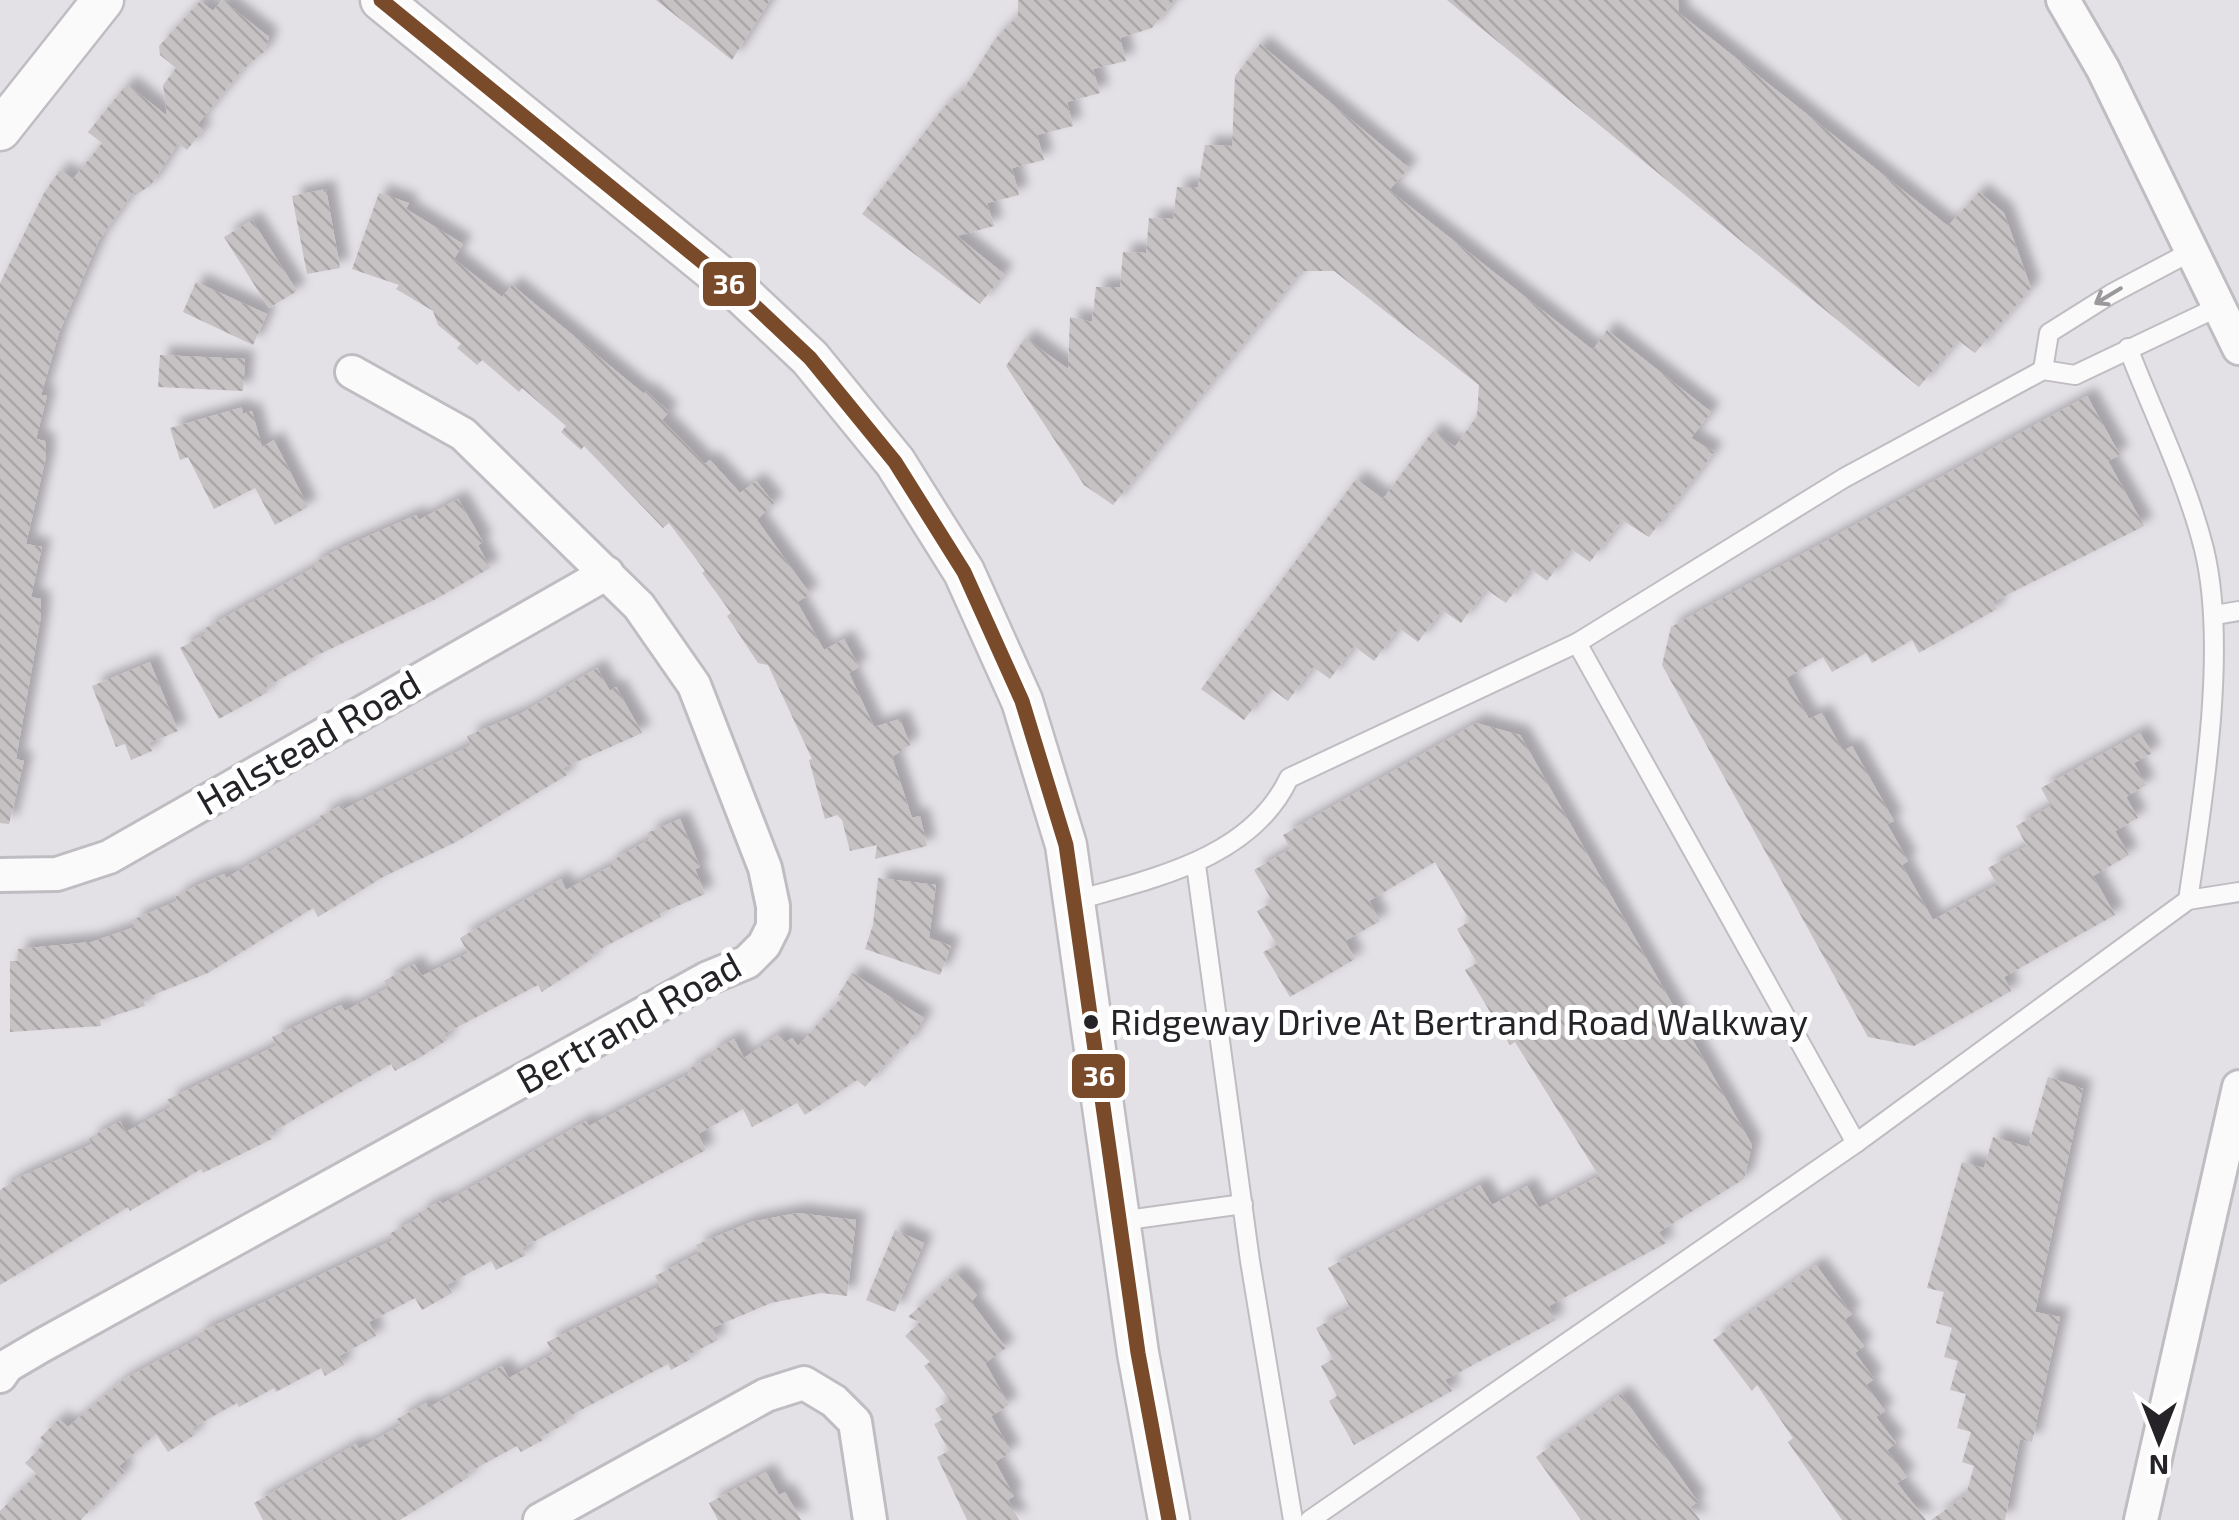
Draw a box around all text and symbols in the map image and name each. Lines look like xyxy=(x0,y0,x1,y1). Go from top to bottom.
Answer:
line badge: 36 xyxy=(701,260,758,308)
text: 36 xyxy=(713,266,745,300)
one-way arrow xyxy=(2094,286,2123,306)
street label: Halstead Road xyxy=(188,659,428,824)
street label: Bertrand Road xyxy=(508,941,748,1102)
place label: Ridgeway Drive At Bertrand Road Walkway xyxy=(1110,999,1808,1042)
marker: Ridgeway Drive At Bertrand Road Walkway xyxy=(1081,1012,1101,1032)
line badge: 36 xyxy=(1070,1052,1127,1100)
text: 36 xyxy=(1083,1058,1115,1092)
north arrow xyxy=(2109,1390,2209,1490)
text: N xyxy=(2149,1449,2169,1483)

